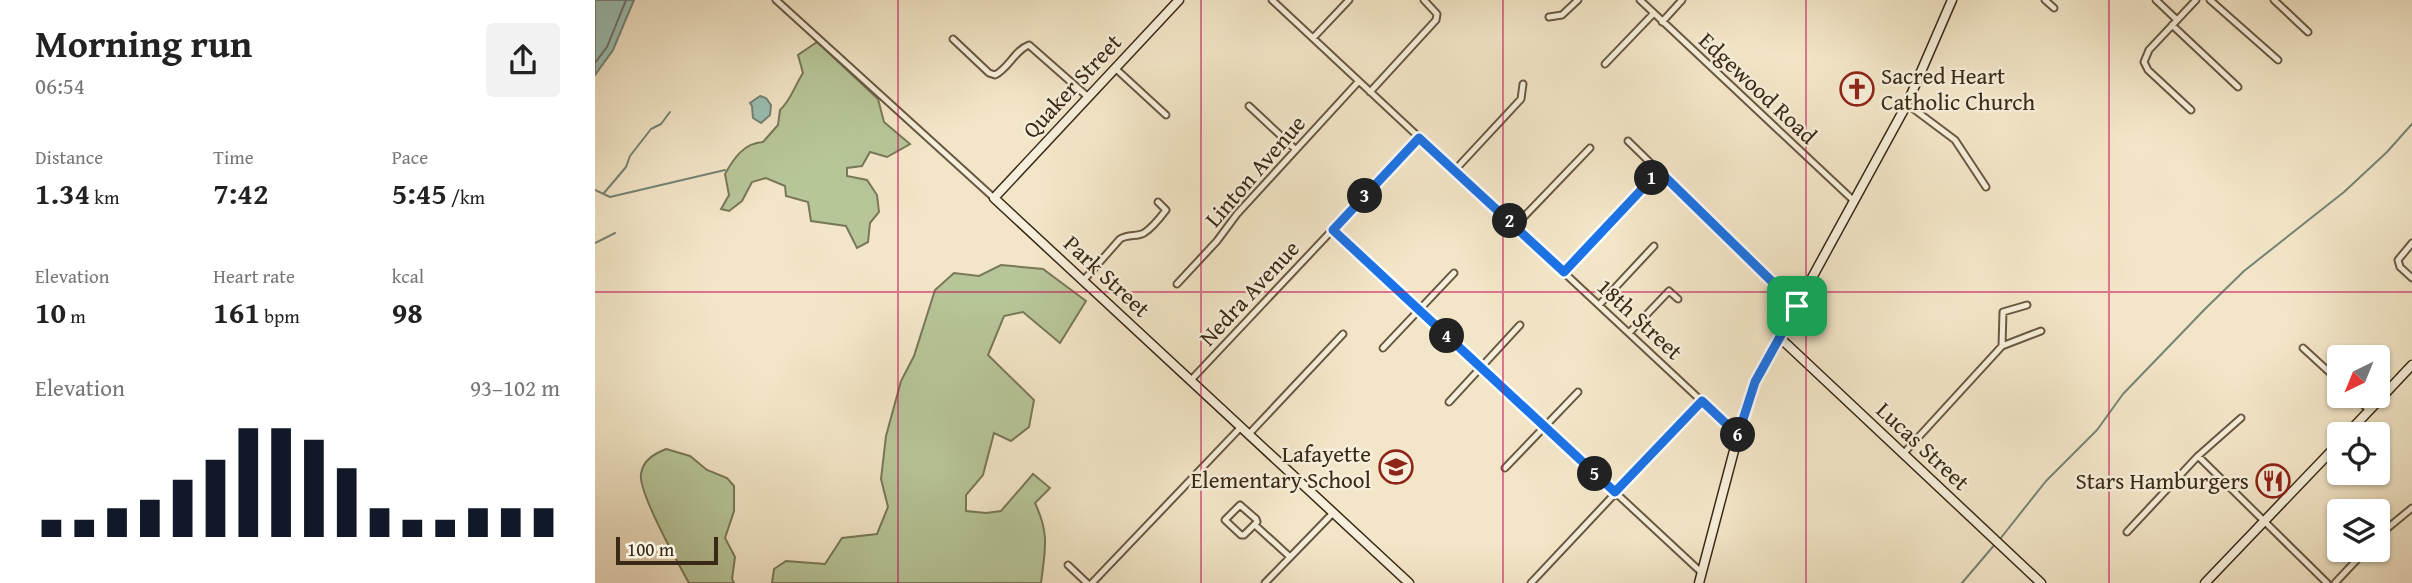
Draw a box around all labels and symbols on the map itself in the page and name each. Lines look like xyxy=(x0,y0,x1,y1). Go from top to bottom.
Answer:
street label: Edgewood Road xyxy=(1692,24,1825,152)
street label: Quaker Street xyxy=(1015,26,1129,145)
place label: Sacred Heart Catholic Church xyxy=(1881,59,2035,118)
church icon: Sacred Heart Catholic Church xyxy=(1838,70,1876,108)
street label: Linton Avenue xyxy=(1197,107,1313,234)
pin: 1 xyxy=(1635,160,1669,196)
pin: 3 xyxy=(1347,178,1383,214)
pin: 2 xyxy=(1493,204,1527,238)
street label: Park Street xyxy=(1057,227,1158,324)
street label: Nedra Avenue xyxy=(1191,232,1306,353)
street label: 18th Street xyxy=(1590,270,1691,367)
pin xyxy=(1767,276,1827,336)
pin: 4 xyxy=(1429,318,1465,354)
north arrow xyxy=(2327,345,2391,408)
street label: Lucas Street xyxy=(1869,394,1977,498)
pin: 6 xyxy=(1721,418,1755,452)
place label: Lafayette Elementary School xyxy=(1191,437,1371,496)
school or university icon: Lafayette Elementary School xyxy=(1377,448,1415,486)
pin: 5 xyxy=(1577,456,1613,491)
restaurant icon: Stars Hamburgers xyxy=(2254,462,2292,500)
place label: Stars Hamburgers xyxy=(2076,464,2249,497)
scale bar xyxy=(616,534,717,566)

